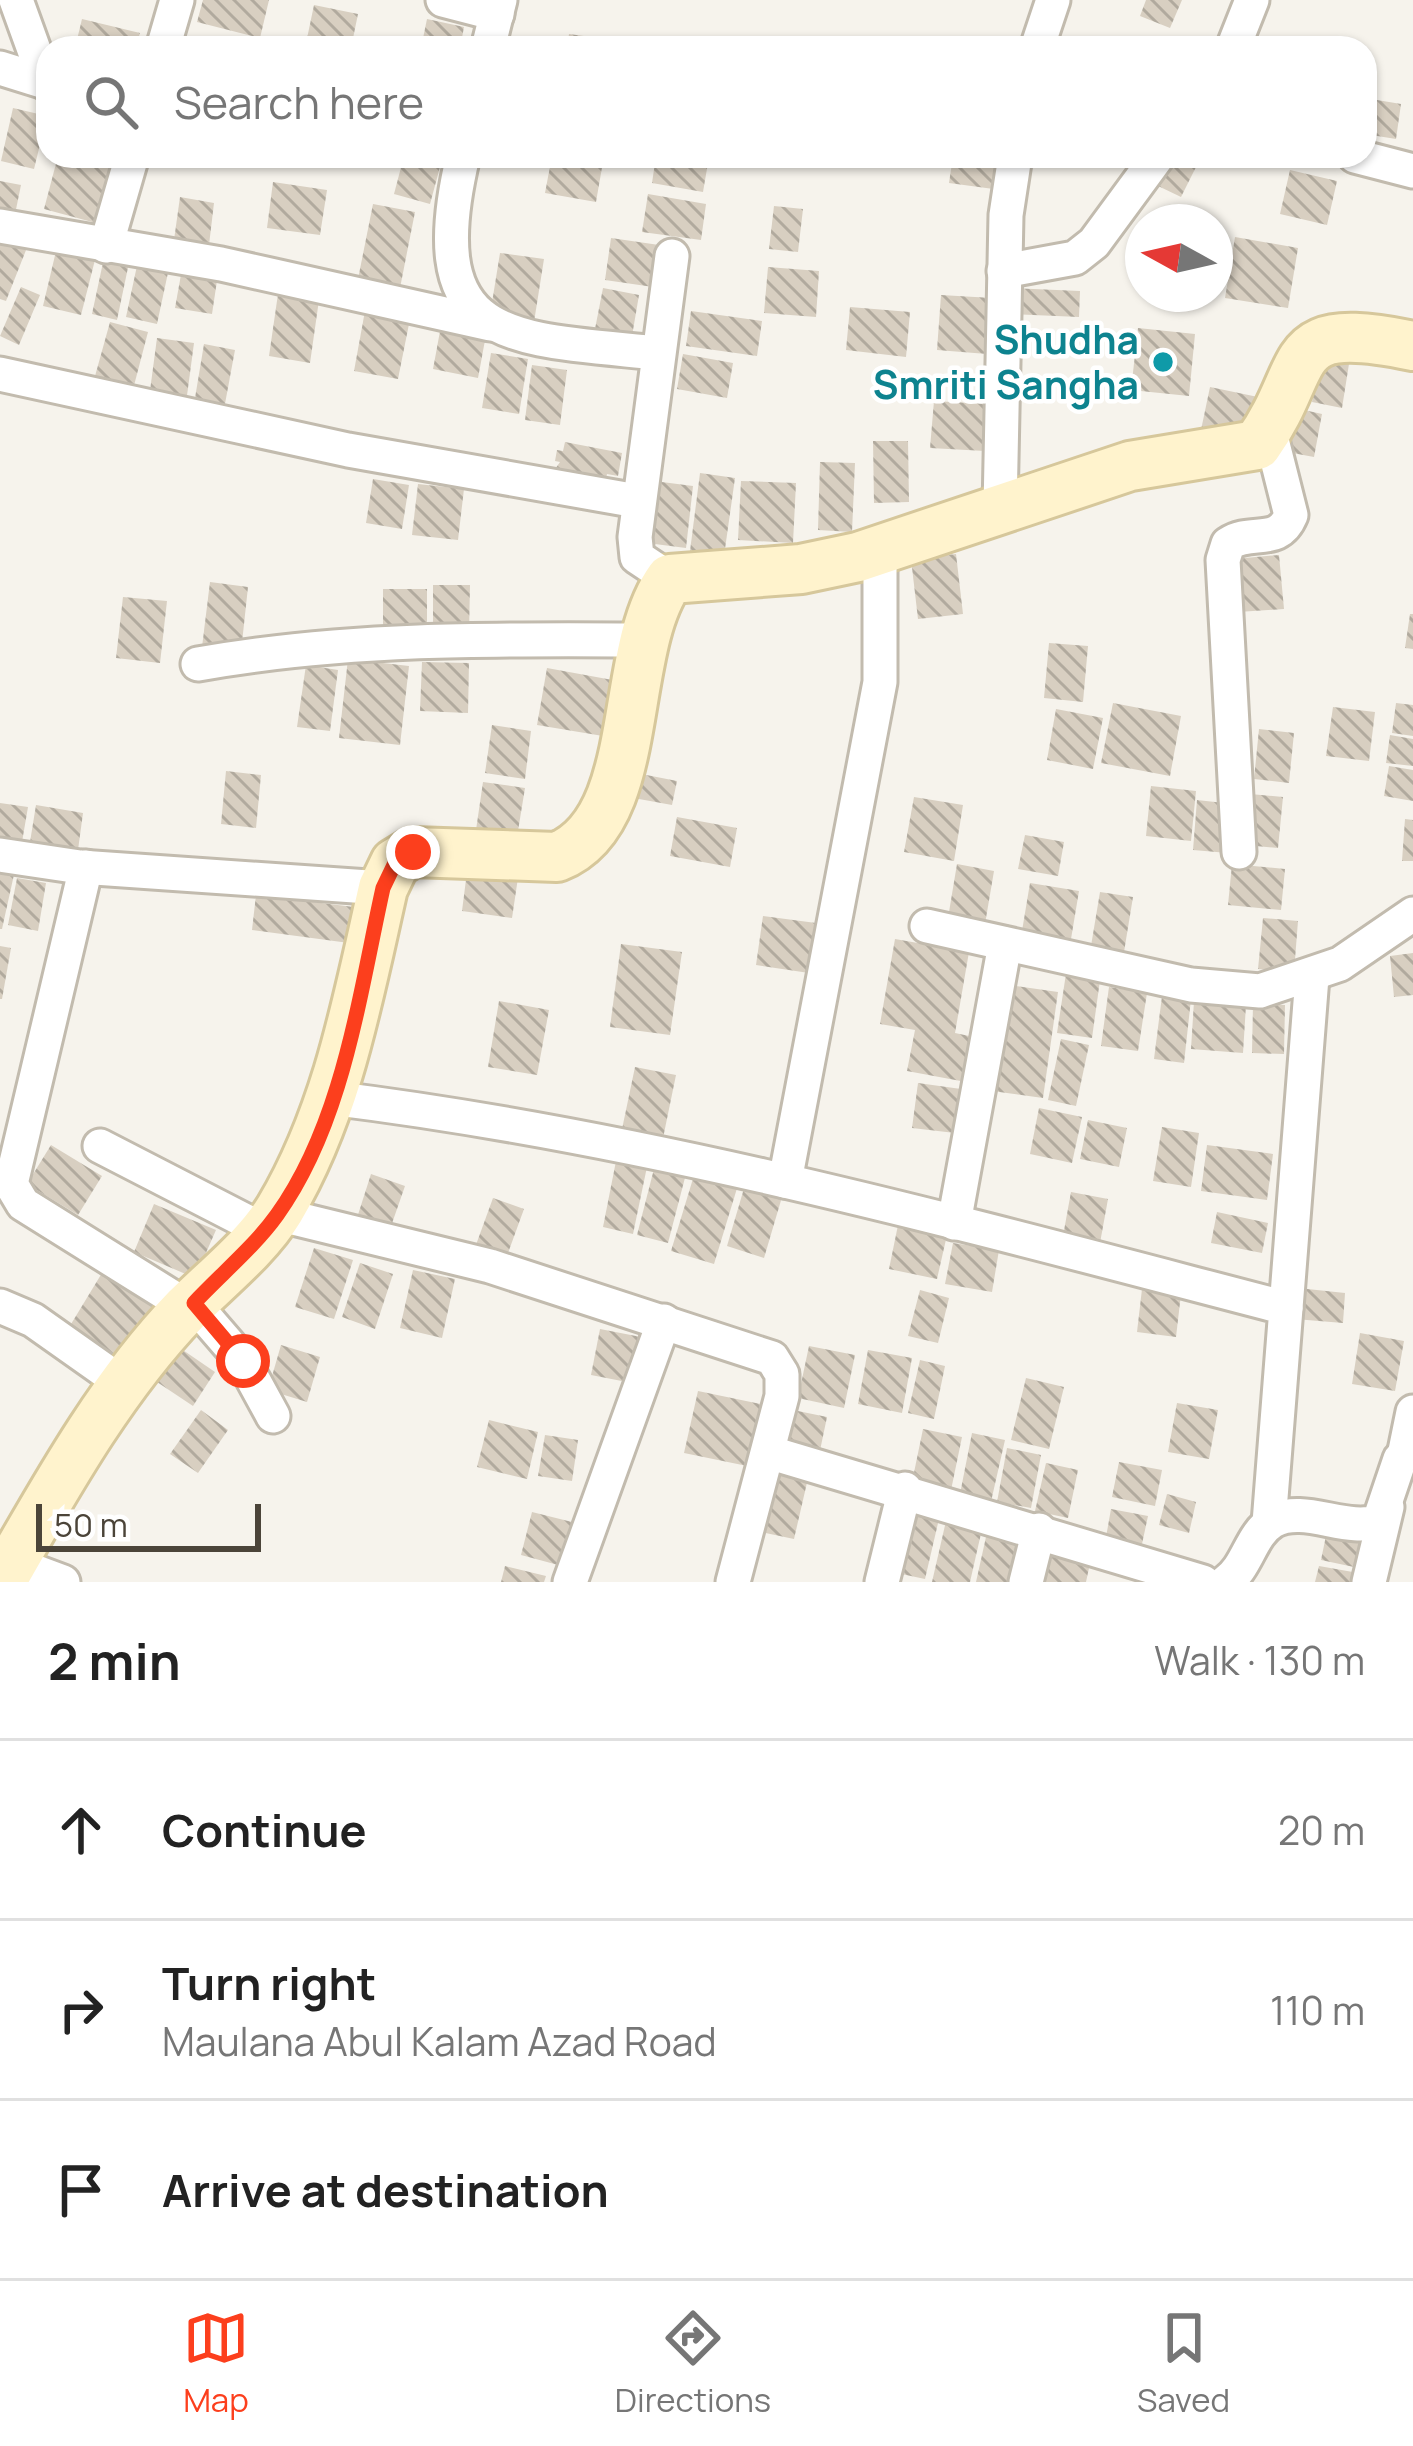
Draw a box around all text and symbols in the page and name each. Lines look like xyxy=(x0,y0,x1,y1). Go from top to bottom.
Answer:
search box xyxy=(36,36,1377,168)
icon: search xyxy=(78,69,144,135)
text: Search here xyxy=(174,71,424,133)
north arrow xyxy=(1125,204,1233,312)
place label: Shudha Smriti Sangha xyxy=(873,312,1139,411)
marker: Shudha Smriti Sangha xyxy=(1150,349,1176,375)
route end xyxy=(386,825,440,879)
route start xyxy=(216,1334,270,1388)
scale bar xyxy=(36,1498,261,1551)
text: 50 m xyxy=(54,1502,128,1547)
text: 2 min xyxy=(48,1626,181,1695)
text: Walk · 130 m xyxy=(1154,1633,1365,1687)
icon: ahead xyxy=(48,1797,114,1863)
text: Continue xyxy=(162,1799,367,1861)
text: 20 m xyxy=(1278,1803,1365,1857)
text: Turn right xyxy=(162,1952,376,2014)
icon: right xyxy=(48,1977,114,2043)
text: 110 m xyxy=(1270,1983,1365,2037)
text: Maulana Abul Kalam Azad Road xyxy=(162,2014,717,2068)
icon: arrive xyxy=(48,2157,114,2223)
text: Arrive at destination xyxy=(162,2159,609,2221)
tab: Map xyxy=(183,2305,249,2422)
tab: Directions xyxy=(615,2305,771,2422)
tab: Saved xyxy=(1137,2305,1230,2422)

